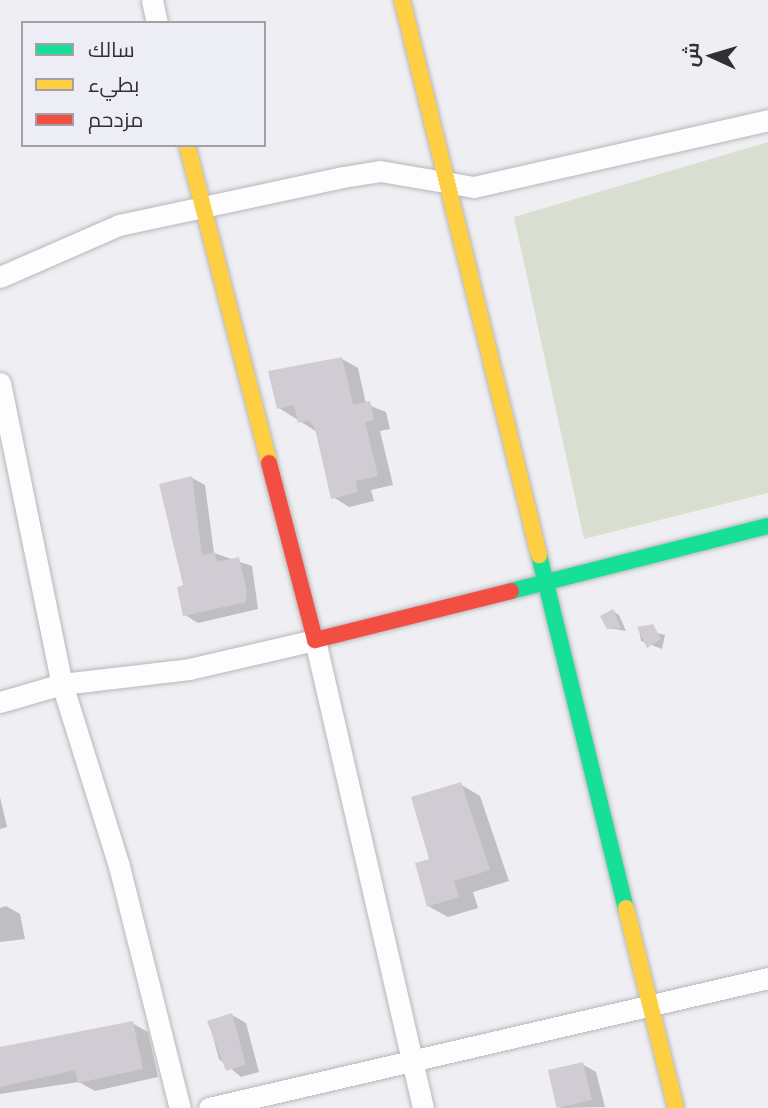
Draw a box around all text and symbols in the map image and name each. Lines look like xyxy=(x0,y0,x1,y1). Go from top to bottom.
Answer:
legend xyxy=(21,21,266,147)
north arrow xyxy=(677,21,747,91)
text: سالك xyxy=(88,35,135,63)
text: ش xyxy=(678,42,704,68)
text: بطيء xyxy=(88,70,139,98)
text: مزدحم xyxy=(88,105,143,133)

